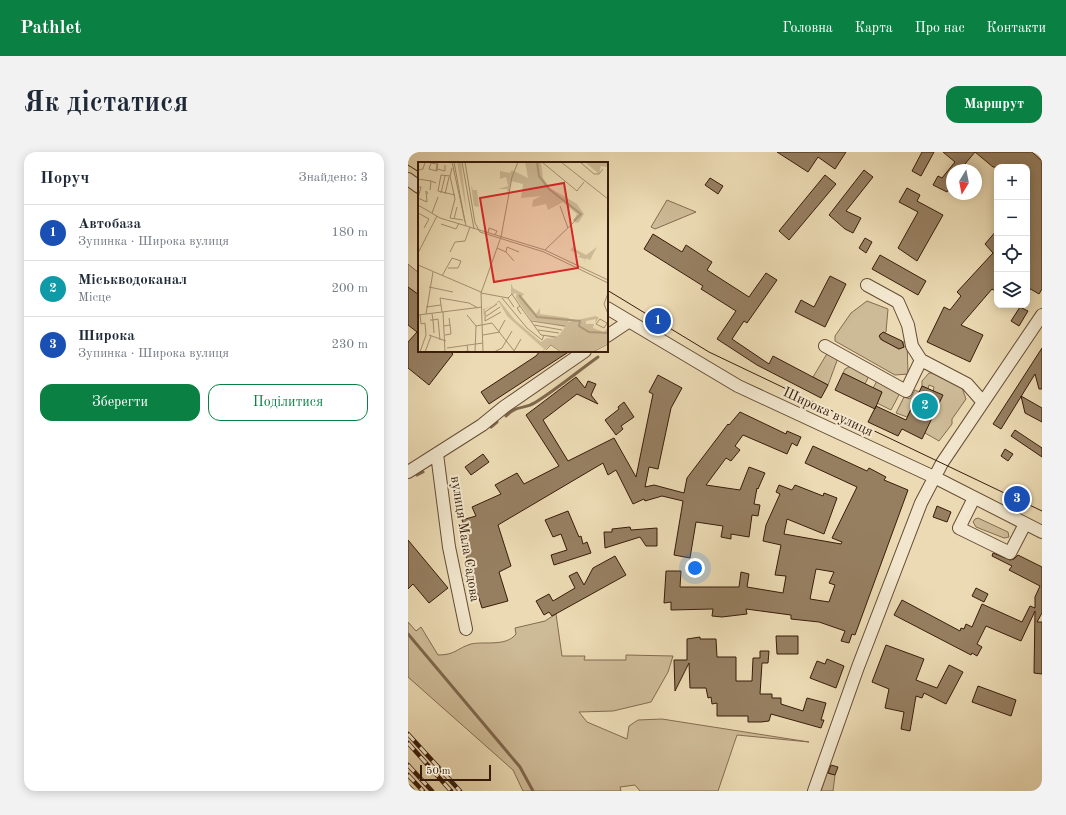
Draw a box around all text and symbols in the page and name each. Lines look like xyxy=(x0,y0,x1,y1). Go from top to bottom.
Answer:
text: Pathlet xyxy=(20,19,81,38)
text: Головна xyxy=(782,21,833,35)
text: Карта xyxy=(855,21,893,35)
text: Про нас xyxy=(915,21,965,35)
text: Контакти xyxy=(987,21,1046,35)
button: Маршрут xyxy=(946,86,1042,123)
text: Як дістатися xyxy=(24,90,188,118)
inset map xyxy=(418,162,608,352)
north arrow xyxy=(946,164,982,200)
map controls xyxy=(994,164,1030,308)
button: + xyxy=(994,164,1030,200)
text: Поруч xyxy=(40,170,89,187)
text: Знайдено: 3 xyxy=(299,171,368,184)
button: − xyxy=(994,200,1030,236)
text: Автобаза xyxy=(78,217,141,232)
text: 1 xyxy=(49,226,57,239)
text: 180 m xyxy=(331,226,368,239)
text: Зупинка · Широка вулиця xyxy=(78,235,229,248)
button: locate xyxy=(994,236,1030,272)
button: layers xyxy=(994,272,1030,308)
text: Міськводоканал xyxy=(78,273,187,288)
text: 2 xyxy=(49,282,57,295)
text: 200 m xyxy=(331,282,368,295)
text: Місце xyxy=(78,291,111,304)
pin: 1 xyxy=(645,306,671,336)
text: Широка xyxy=(78,329,135,344)
text: 3 xyxy=(49,338,57,351)
text: 230 m xyxy=(331,338,368,351)
text: Зупинка · Широка вулиця xyxy=(78,347,229,360)
button: Зберегти xyxy=(40,384,200,421)
button: Поділитися xyxy=(208,384,368,421)
street label: Широка вулиця xyxy=(781,385,875,439)
pin: 2 xyxy=(912,391,938,421)
street label: вулиця Мала Садова xyxy=(448,475,482,603)
pin: 3 xyxy=(1004,484,1030,514)
your location xyxy=(685,558,705,578)
scale bar xyxy=(420,763,491,782)
text: 50 m xyxy=(426,766,451,777)

